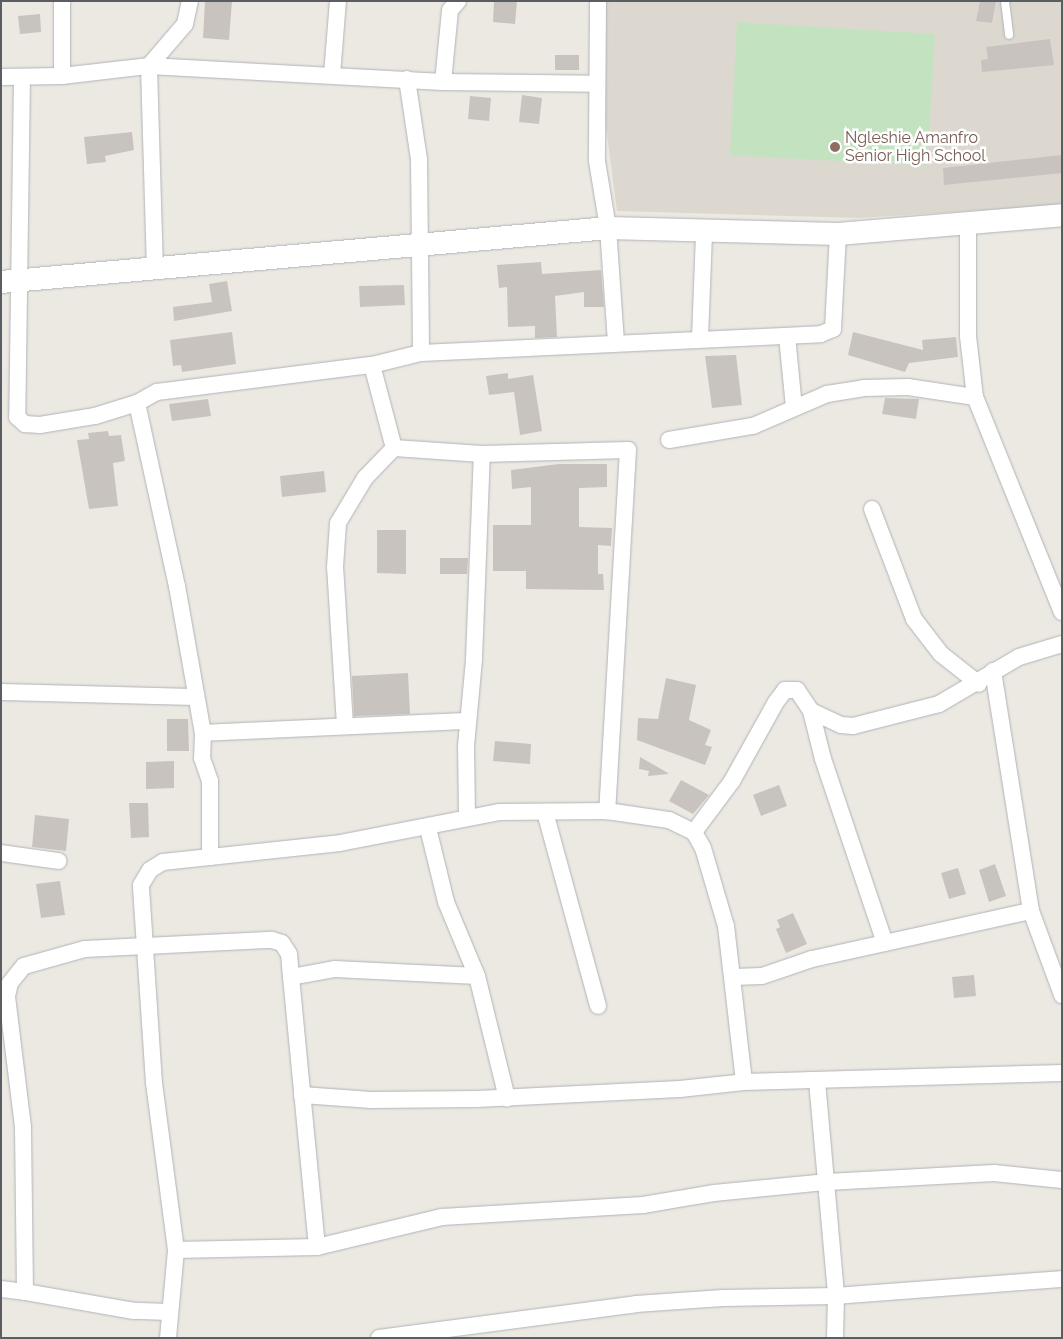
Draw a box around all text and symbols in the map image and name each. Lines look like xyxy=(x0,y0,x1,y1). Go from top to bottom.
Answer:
place label: Ngleshie Amanfro Senior High School xyxy=(845,128,986,166)
marker: Ngleshie Amanfro Senior High School xyxy=(829,141,841,153)

